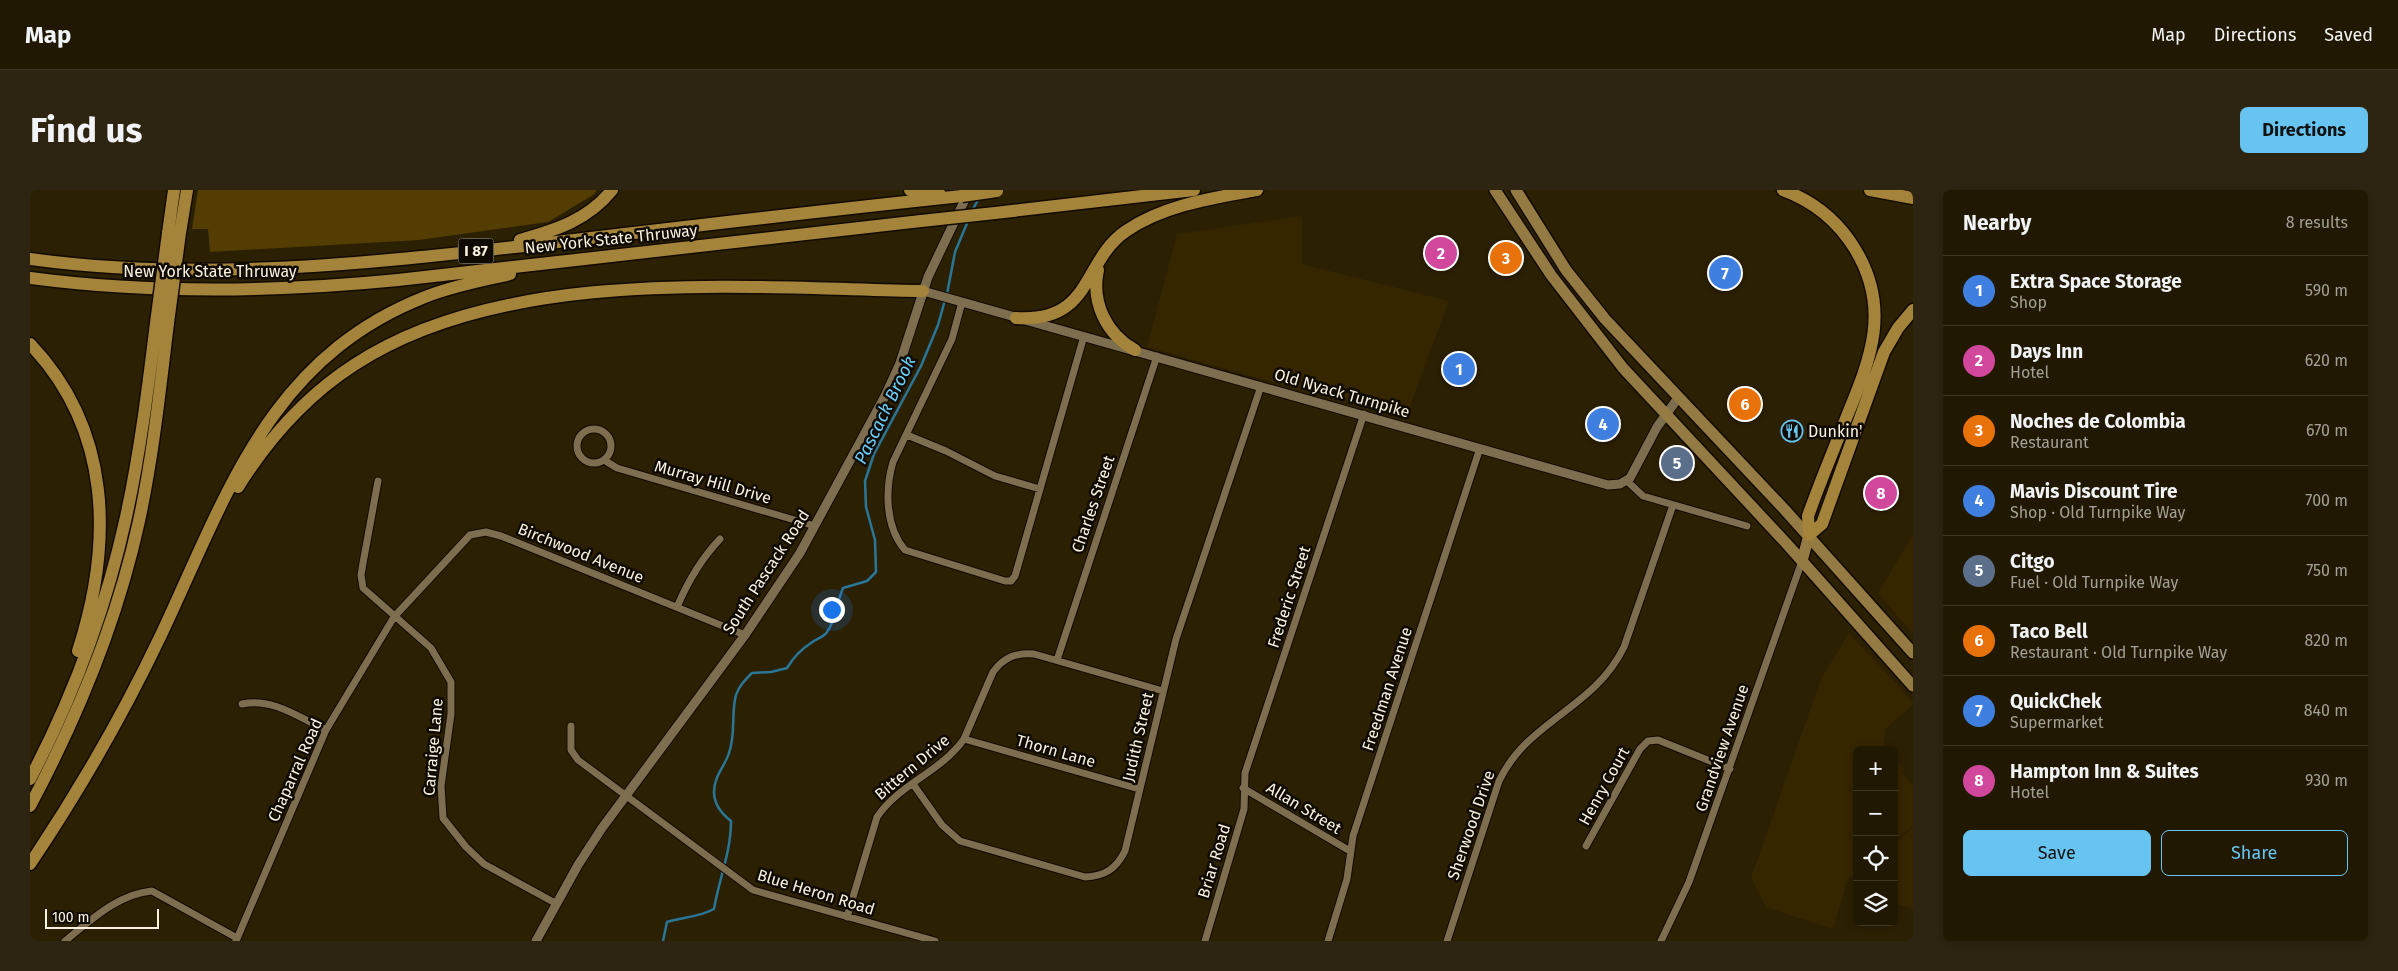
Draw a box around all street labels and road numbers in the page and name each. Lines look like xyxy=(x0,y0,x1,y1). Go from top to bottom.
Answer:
street label: New York State Thruway xyxy=(524,220,698,258)
road number: I 87 xyxy=(458,238,494,264)
street label: New York State Thruway xyxy=(123,262,297,281)
street label: Old Nyack Turnpike xyxy=(1272,365,1412,421)
street label: Charles Street xyxy=(1067,453,1119,555)
street label: Murray Hill Drive xyxy=(652,456,774,508)
street label: South Pascack Road xyxy=(719,506,813,638)
street label: Birchwood Avenue xyxy=(515,519,647,587)
street label: Frederic Street xyxy=(1264,543,1314,650)
street label: Freedman Avenue xyxy=(1358,625,1416,753)
street label: Grandview Avenue xyxy=(1691,682,1753,814)
street label: Judith Street xyxy=(1118,690,1158,784)
street label: Carraige Lane xyxy=(419,697,447,797)
street label: Chaparral Road xyxy=(264,715,326,825)
street label: Bittern Drive xyxy=(871,730,953,804)
street label: Thorn Lane xyxy=(1014,731,1098,771)
street label: Henry Court xyxy=(1575,743,1633,828)
street label: Sherwood Drive xyxy=(1443,768,1499,882)
street label: Allan Street xyxy=(1263,778,1345,838)
street label: Briar Road xyxy=(1194,822,1234,900)
street label: Blue Heron Road xyxy=(755,865,877,919)

